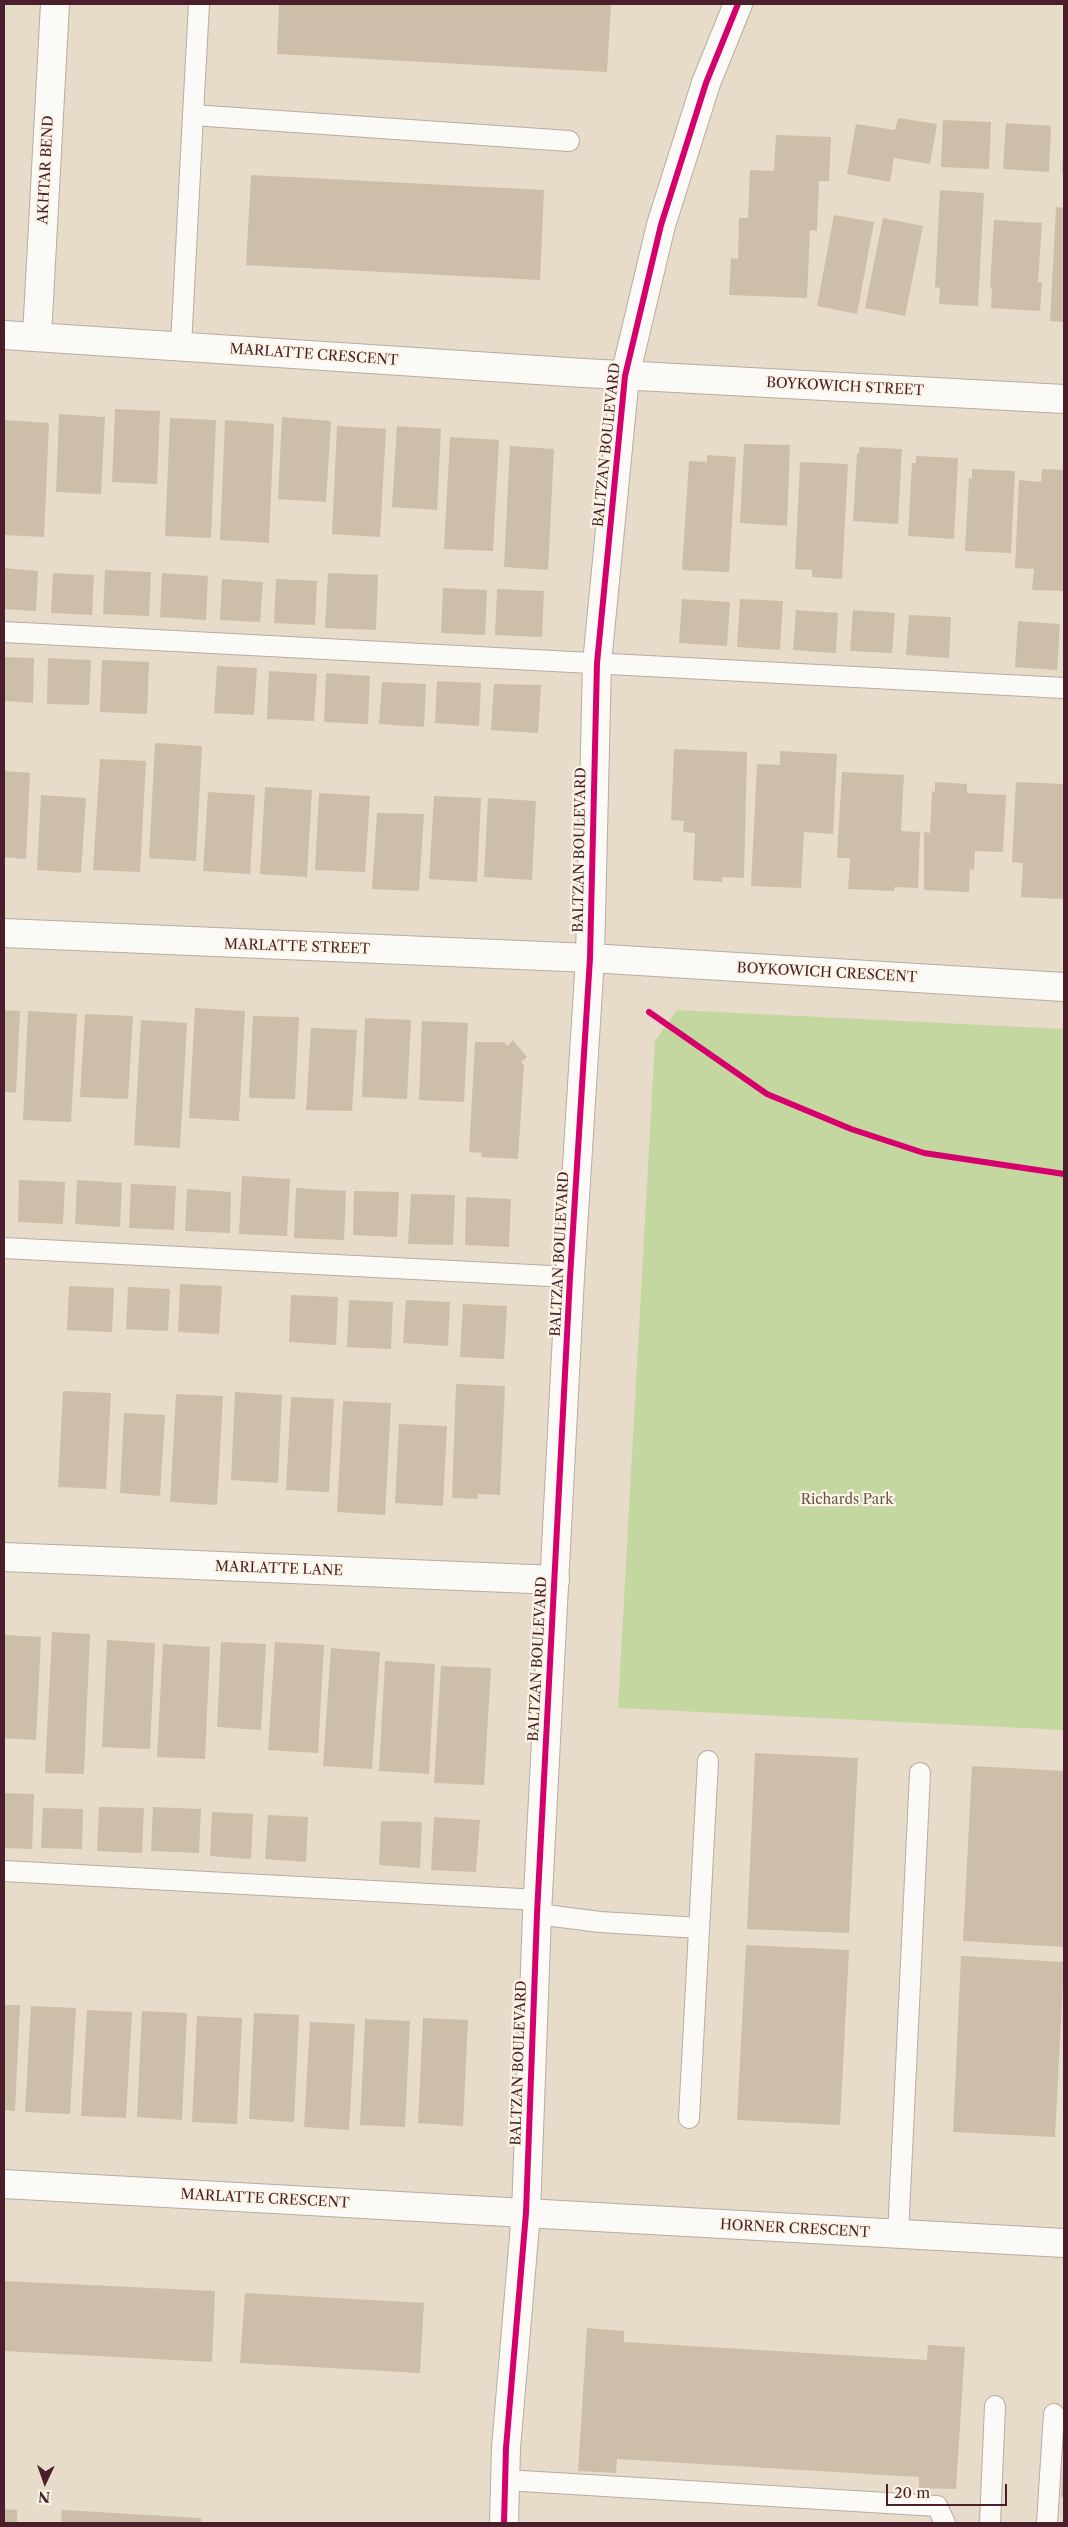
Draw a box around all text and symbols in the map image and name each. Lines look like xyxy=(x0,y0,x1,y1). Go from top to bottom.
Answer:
street label: AKHTAR BEND xyxy=(35,115,57,225)
street label: MARLATTE CRESCENT xyxy=(229,341,399,369)
street label: BALTZAN BOULEVARD xyxy=(590,362,624,528)
street label: BOYKOWICH STREET xyxy=(766,374,924,400)
street label: BALTZAN BOULEVARD xyxy=(570,767,590,933)
street label: MARLATTE STREET xyxy=(224,936,370,958)
street label: BOYKOWICH CRESCENT xyxy=(736,960,918,986)
street label: BALTZAN BOULEVARD xyxy=(547,1171,573,1337)
park label: Richards Park xyxy=(801,1492,893,1508)
street label: MARLATTE LANE xyxy=(215,1558,343,1580)
street label: BALTZAN BOULEVARD xyxy=(525,1576,551,1742)
street label: BALTZAN BOULEVARD xyxy=(508,1980,530,2146)
street label: MARLATTE CRESCENT xyxy=(180,2186,350,2212)
street label: HORNER CRESCENT xyxy=(720,2217,870,2241)
north arrow xyxy=(20,2457,70,2507)
scale bar xyxy=(888,2474,1009,2506)
text: 20 m xyxy=(894,2483,930,2502)
text: N xyxy=(38,2488,51,2506)

